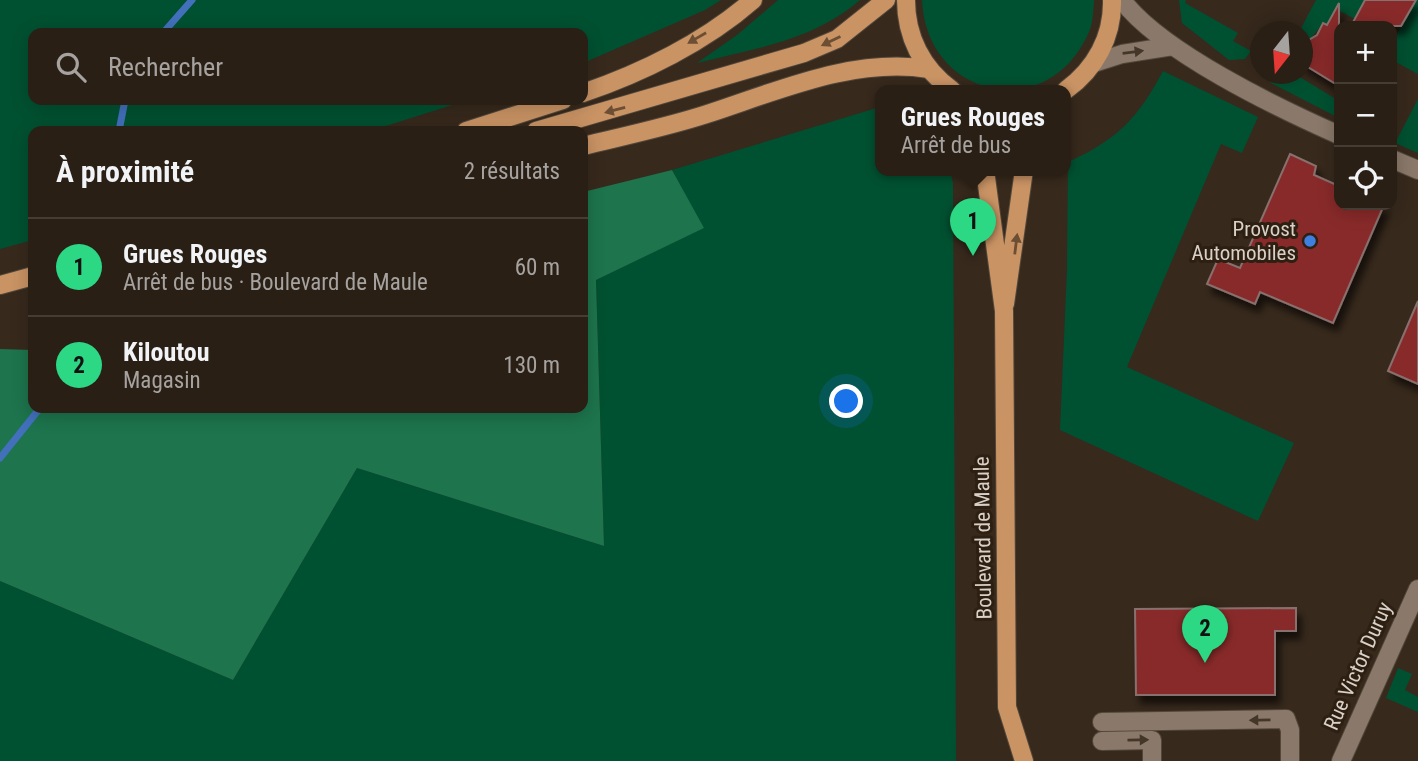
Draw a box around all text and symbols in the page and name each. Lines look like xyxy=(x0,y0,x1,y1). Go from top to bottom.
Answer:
north arrow xyxy=(1250,21,1313,84)
map controls xyxy=(1334,21,1397,210)
button: + xyxy=(1334,21,1397,84)
search box xyxy=(28,28,588,105)
one-way arrow xyxy=(687,32,706,45)
one-way arrow xyxy=(821,35,841,46)
one-way arrow xyxy=(1122,47,1144,58)
icon: search xyxy=(52,48,90,86)
text: Rechercher xyxy=(108,52,223,82)
button: − xyxy=(1334,84,1397,147)
popup xyxy=(875,85,1071,176)
text: Grues Rouges xyxy=(901,102,1045,132)
one-way arrow xyxy=(604,105,625,115)
text: Arrêt de bus xyxy=(901,132,1011,159)
button: locate xyxy=(1334,147,1397,210)
text: À proximité xyxy=(56,154,194,189)
text: 2 résultats xyxy=(464,158,560,185)
pin: 1 xyxy=(950,198,996,256)
place label: Provost Automobiles xyxy=(1192,217,1296,265)
one-way arrow xyxy=(1010,233,1021,255)
marker: Provost Automobiles xyxy=(1302,233,1318,249)
text: Grues Rouges xyxy=(123,239,267,269)
text: 1 xyxy=(73,254,85,281)
text: 60 m xyxy=(515,254,560,281)
text: Arrêt de bus · Boulevard de Maule xyxy=(123,269,428,296)
text: Kiloutou xyxy=(123,337,210,367)
text: 2 xyxy=(73,352,85,379)
text: 130 m xyxy=(503,352,560,379)
text: Magasin xyxy=(123,367,201,394)
your location xyxy=(829,384,863,418)
street label: Boulevard de Maule xyxy=(970,456,996,620)
street label: Rue Victor Duruy xyxy=(1319,598,1397,734)
pin: 2 xyxy=(1182,605,1228,663)
one-way arrow xyxy=(1249,714,1271,725)
one-way arrow xyxy=(1127,735,1149,746)

